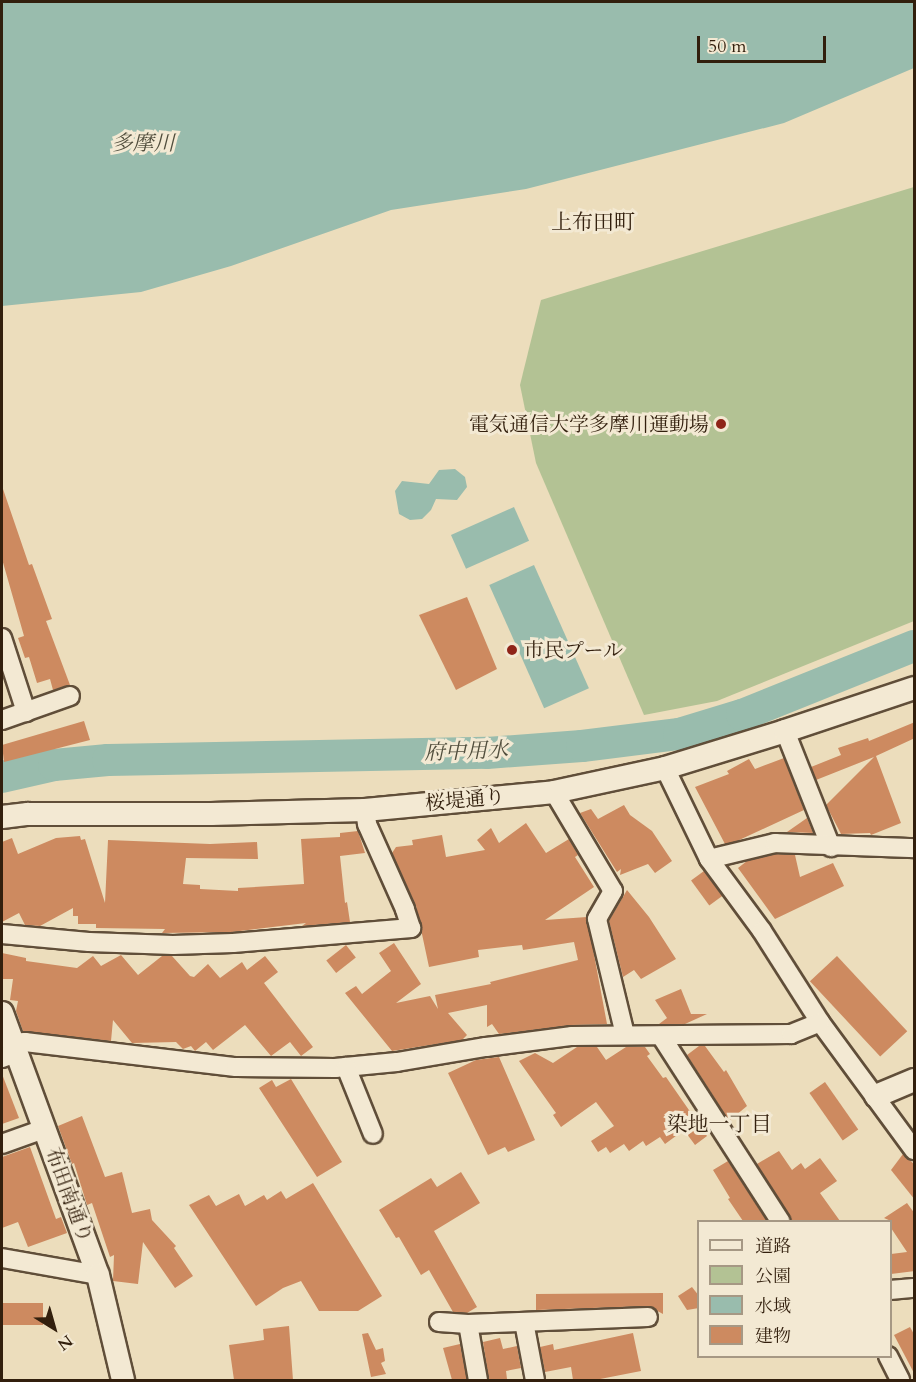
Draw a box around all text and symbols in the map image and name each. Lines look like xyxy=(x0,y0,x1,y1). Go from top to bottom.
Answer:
scale bar xyxy=(700,24,829,62)
text: 50 m xyxy=(708,34,747,59)
water label: 多摩川 xyxy=(112,131,174,157)
district label: 上布田町 xyxy=(551,210,635,236)
place label: 電気通信大学多摩川運動場 xyxy=(469,412,709,436)
marker: 電気通信大学多摩川運動場 xyxy=(714,417,728,431)
place label: 市民プール xyxy=(524,638,623,662)
marker: 市民プール xyxy=(505,643,519,657)
water label: 府中用水 xyxy=(424,738,508,766)
street label: 桜堤通り xyxy=(424,785,506,815)
district label: 染地一丁目 xyxy=(667,1112,771,1138)
street label: 布田南通り xyxy=(41,1144,97,1246)
legend xyxy=(697,1220,892,1358)
text: 道路 xyxy=(755,1234,791,1259)
text: 公園 xyxy=(755,1264,791,1289)
text: 水域 xyxy=(755,1294,791,1319)
north arrow xyxy=(24,1298,84,1358)
text: 建物 xyxy=(755,1324,791,1349)
text: N xyxy=(53,1329,77,1355)

